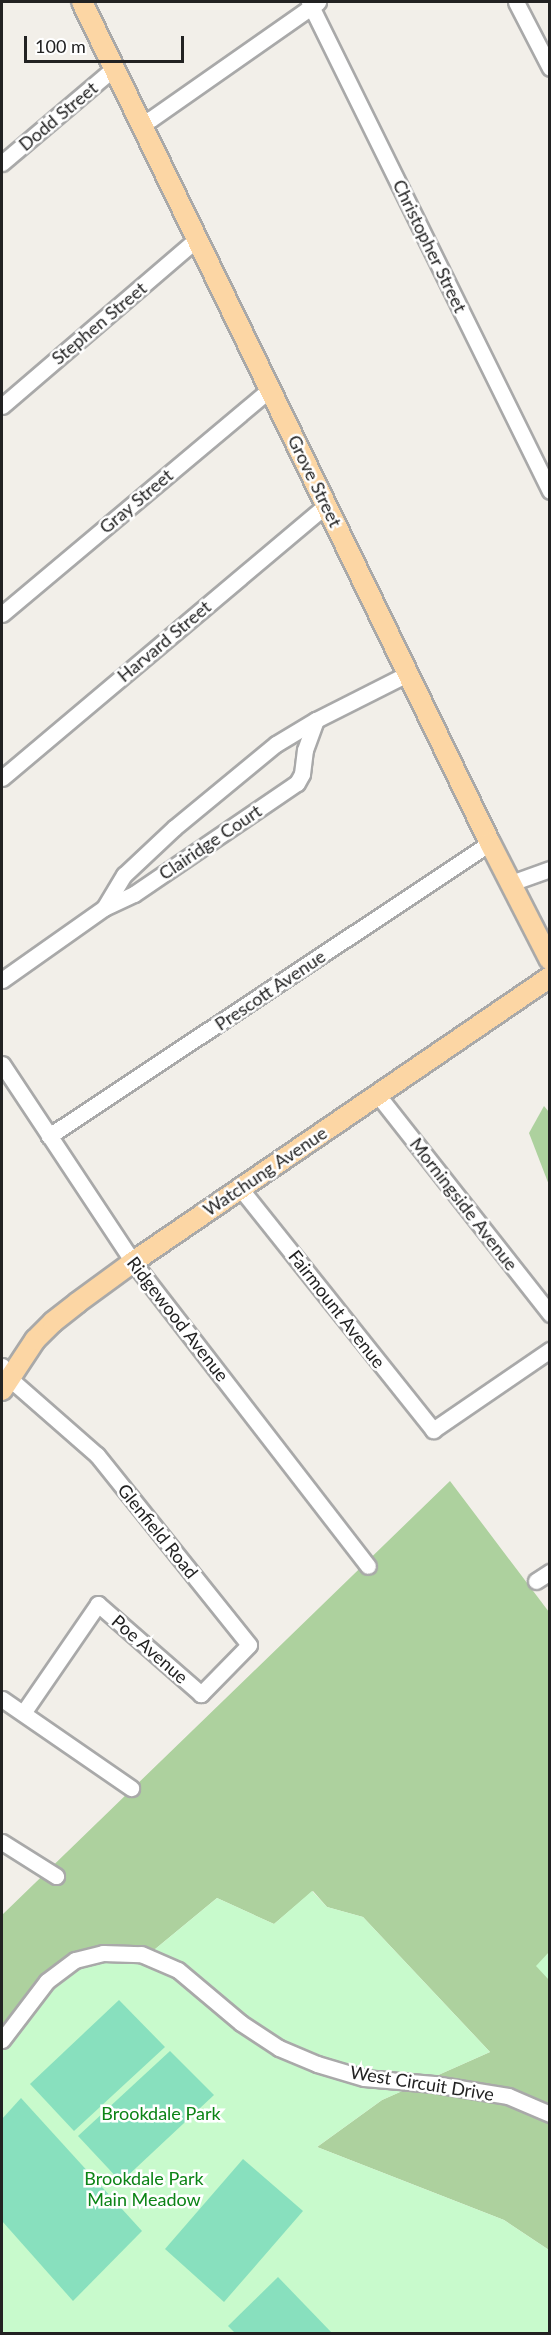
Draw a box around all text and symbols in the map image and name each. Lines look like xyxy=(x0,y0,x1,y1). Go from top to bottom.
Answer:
scale bar xyxy=(27,24,188,62)
text: 100 m xyxy=(35,35,86,57)
street label: Dodd Street xyxy=(14,77,102,155)
street label: Christopher Street xyxy=(388,176,472,316)
street label: Stephen Street xyxy=(47,277,151,369)
street label: Grove Street xyxy=(283,431,347,531)
street label: Gray Street xyxy=(95,464,177,538)
street label: Harvard Street xyxy=(113,596,215,686)
street label: Clairidge Court xyxy=(155,800,265,884)
street label: Prescott Avenue xyxy=(210,945,330,1035)
street label: Watchung Avenue xyxy=(199,1121,331,1221)
street label: Morningside Avenue xyxy=(405,1133,523,1275)
street label: Fairmount Avenue xyxy=(284,1245,390,1373)
street label: Ridgewood Avenue xyxy=(122,1252,234,1386)
street label: Glenfield Road xyxy=(113,1479,203,1583)
street label: Poe Avenue xyxy=(107,1610,193,1688)
street label: West Circuit Drive xyxy=(348,2061,496,2105)
park label: Brookdale Park xyxy=(101,2102,221,2124)
park label: Brookdale Park Main Meadow xyxy=(84,2168,204,2210)

